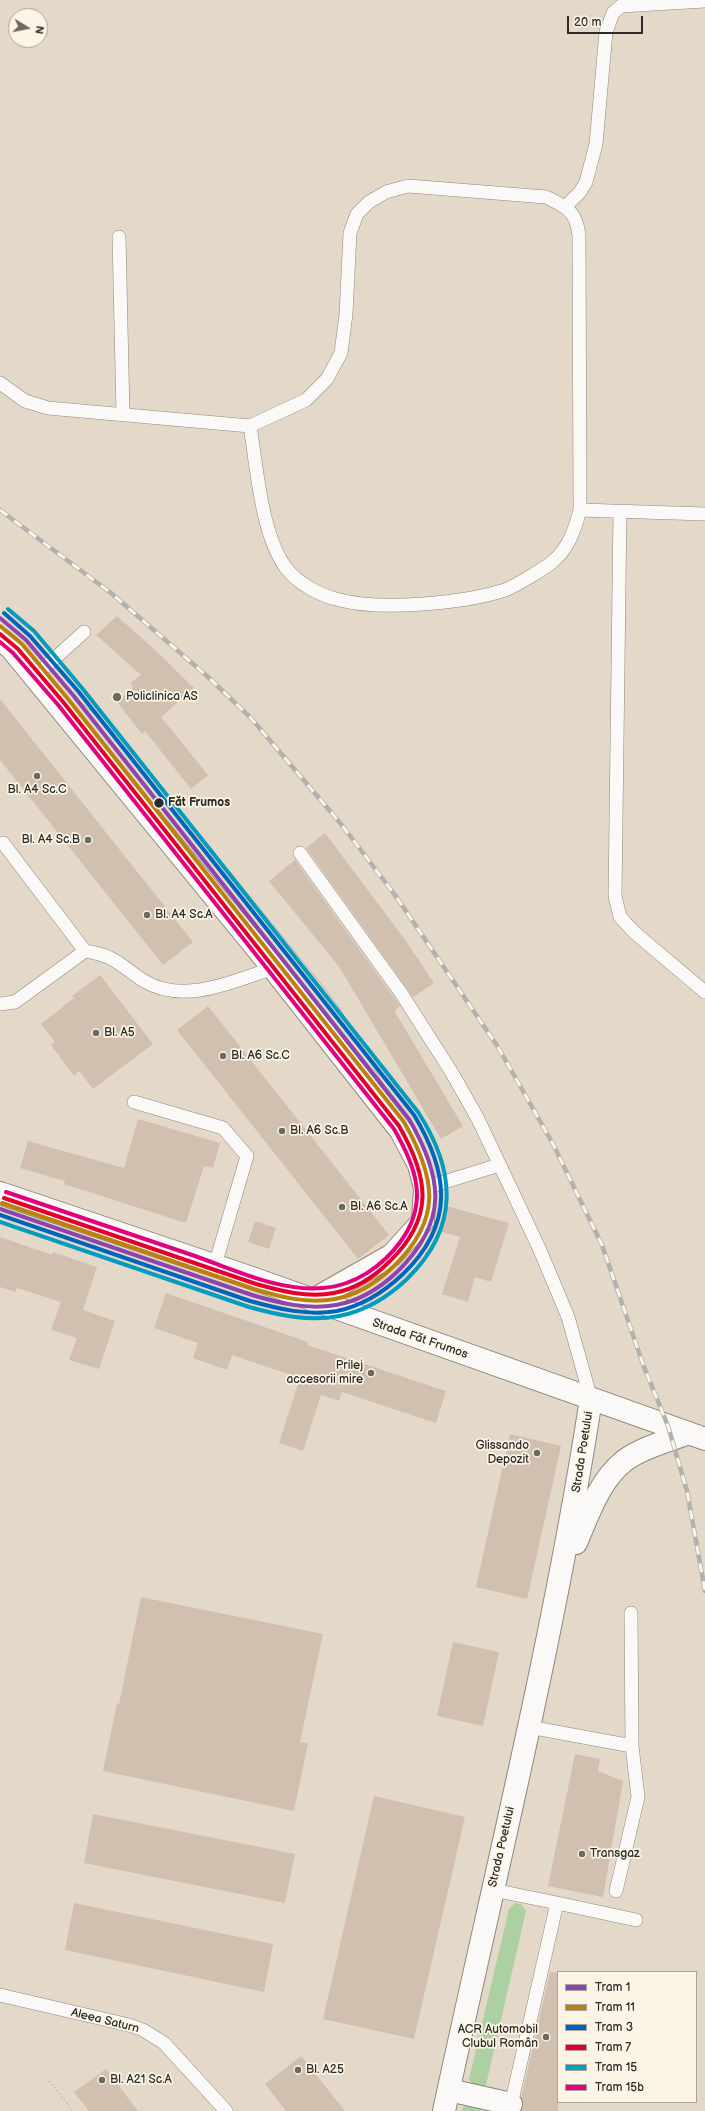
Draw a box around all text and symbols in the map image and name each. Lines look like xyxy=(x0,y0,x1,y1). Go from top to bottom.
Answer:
north arrow xyxy=(8,8,48,48)
scale bar xyxy=(569,8,645,34)
text: 20 m xyxy=(574,15,601,30)
text: N xyxy=(32,25,46,35)
place label: Policlinica AS xyxy=(126,690,198,704)
marker: Policlinica AS xyxy=(111,691,123,703)
marker: Bl. A4 Sc.C xyxy=(32,771,42,781)
place label: Bl. A4 Sc.C xyxy=(8,783,66,797)
marker: Făt Frumos xyxy=(152,796,166,810)
place label: Făt Frumos xyxy=(168,796,230,810)
place label: Bl. A4 Sc.B xyxy=(21,833,80,847)
marker: Bl. A4 Sc.B xyxy=(83,835,93,845)
place label: Bl. A4 Sc.A xyxy=(155,908,213,922)
marker: Bl. A4 Sc.A xyxy=(142,910,152,920)
place label: Bl. A5 xyxy=(104,1026,135,1040)
marker: Bl. A5 xyxy=(91,1028,101,1038)
place label: Bl. A6 Sc.C xyxy=(231,1049,290,1063)
marker: Bl. A6 Sc.C xyxy=(218,1051,228,1061)
place label: Bl. A6 Sc.B xyxy=(290,1124,349,1138)
marker: Bl. A6 Sc.B xyxy=(277,1126,287,1136)
place label: Bl. A6 Sc.A xyxy=(350,1200,408,1214)
marker: Bl. A6 Sc.A xyxy=(337,1202,347,1212)
street label: Strada Făt Frumos xyxy=(370,1316,470,1362)
place label: Prilej accesorii mire xyxy=(286,1359,363,1387)
marker: Prilej accesorii mire xyxy=(366,1368,376,1378)
street label: Strada Poetului xyxy=(569,1410,597,1494)
place label: Glissando Depozit xyxy=(475,1439,529,1467)
marker: Glissando Depozit xyxy=(532,1448,542,1458)
street label: Strada Poetului xyxy=(486,1805,518,1889)
place label: Transgaz xyxy=(590,1847,640,1861)
marker: Transgaz xyxy=(577,1849,587,1859)
legend xyxy=(557,1971,697,2103)
text: Tram 1 xyxy=(595,1980,630,1995)
text: Tram 11 xyxy=(595,2000,635,2015)
street label: Aleea Saturn xyxy=(69,2006,141,2036)
text: Tram 3 xyxy=(595,2020,633,2035)
place label: ACR Automobil Clubul Român xyxy=(458,2023,538,2051)
marker: ACR Automobil Clubul Român xyxy=(541,2032,551,2042)
text: Tram 7 xyxy=(595,2040,631,2055)
text: Tram 15 xyxy=(595,2060,637,2075)
place label: Bl. A25 xyxy=(306,2063,344,2077)
marker: Bl. A25 xyxy=(293,2065,303,2075)
place label: Bl. A21 Sc.A xyxy=(110,2073,172,2087)
marker: Bl. A21 Sc.A xyxy=(97,2075,107,2085)
text: Tram 15b xyxy=(595,2080,644,2095)

